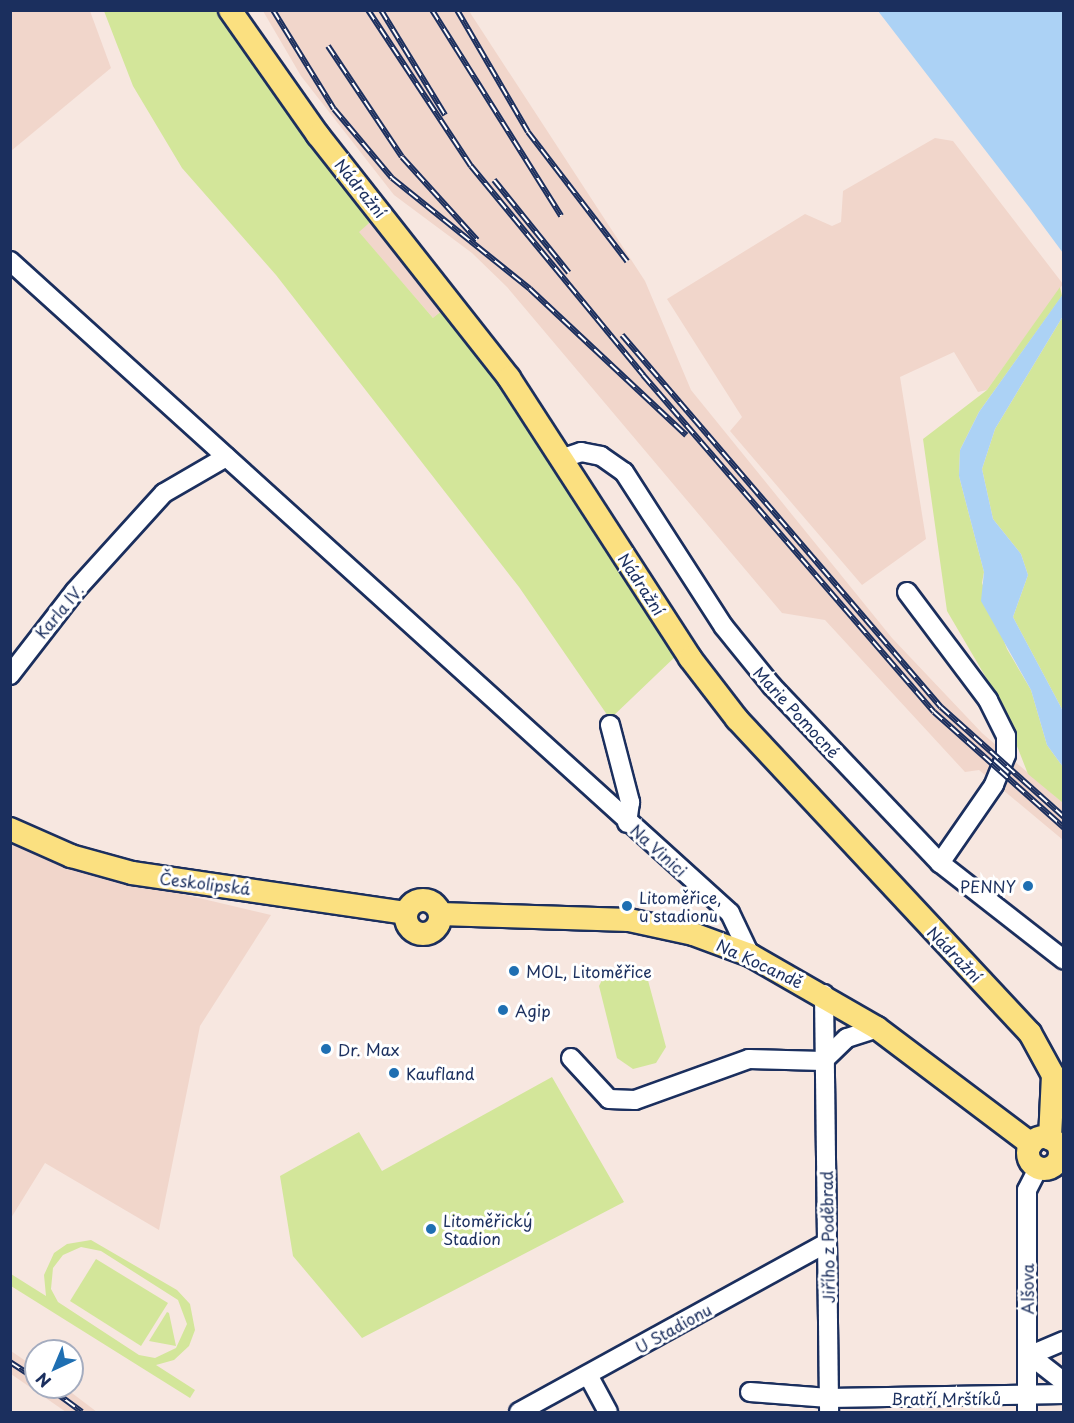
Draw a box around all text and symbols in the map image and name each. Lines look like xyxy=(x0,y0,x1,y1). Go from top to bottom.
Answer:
street label: Nádražní xyxy=(331,155,391,221)
street label: Nádražní xyxy=(615,549,669,619)
street label: Karla IV. xyxy=(30,580,88,642)
street label: Marie Pomocné xyxy=(750,662,844,762)
street label: Na Vinici xyxy=(627,819,691,881)
street label: Českolipská xyxy=(158,868,252,898)
place label: PENNY xyxy=(960,876,1016,896)
marker: PENNY xyxy=(1021,879,1035,893)
place label: Litoměřice, u stadionu xyxy=(639,887,722,925)
marker: Litoměřice, u stadionu xyxy=(620,899,634,913)
street label: Nádražní xyxy=(924,922,986,986)
street label: Na Kocandě xyxy=(714,935,806,991)
place label: MOL, Litoměřice xyxy=(526,961,651,981)
marker: MOL, Litoměřice xyxy=(507,964,521,978)
place label: Agip xyxy=(515,1000,551,1020)
marker: Agip xyxy=(496,1003,510,1017)
place label: Dr. Max xyxy=(338,1039,400,1059)
marker: Dr. Max xyxy=(319,1042,333,1056)
place label: Kaufland xyxy=(406,1063,475,1083)
marker: Kaufland xyxy=(387,1066,401,1080)
street label: Jiřího z Poděbrad xyxy=(816,1170,838,1304)
place label: Litoměřický Stadion xyxy=(443,1210,532,1248)
marker: Litoměřický Stadion xyxy=(424,1222,438,1236)
street label: Alšova xyxy=(1017,1264,1037,1314)
street label: U Stadionu xyxy=(631,1299,715,1357)
north arrow xyxy=(24,1339,84,1399)
text: N xyxy=(30,1367,56,1394)
street label: Bratří Mrštíků xyxy=(890,1388,1002,1408)

